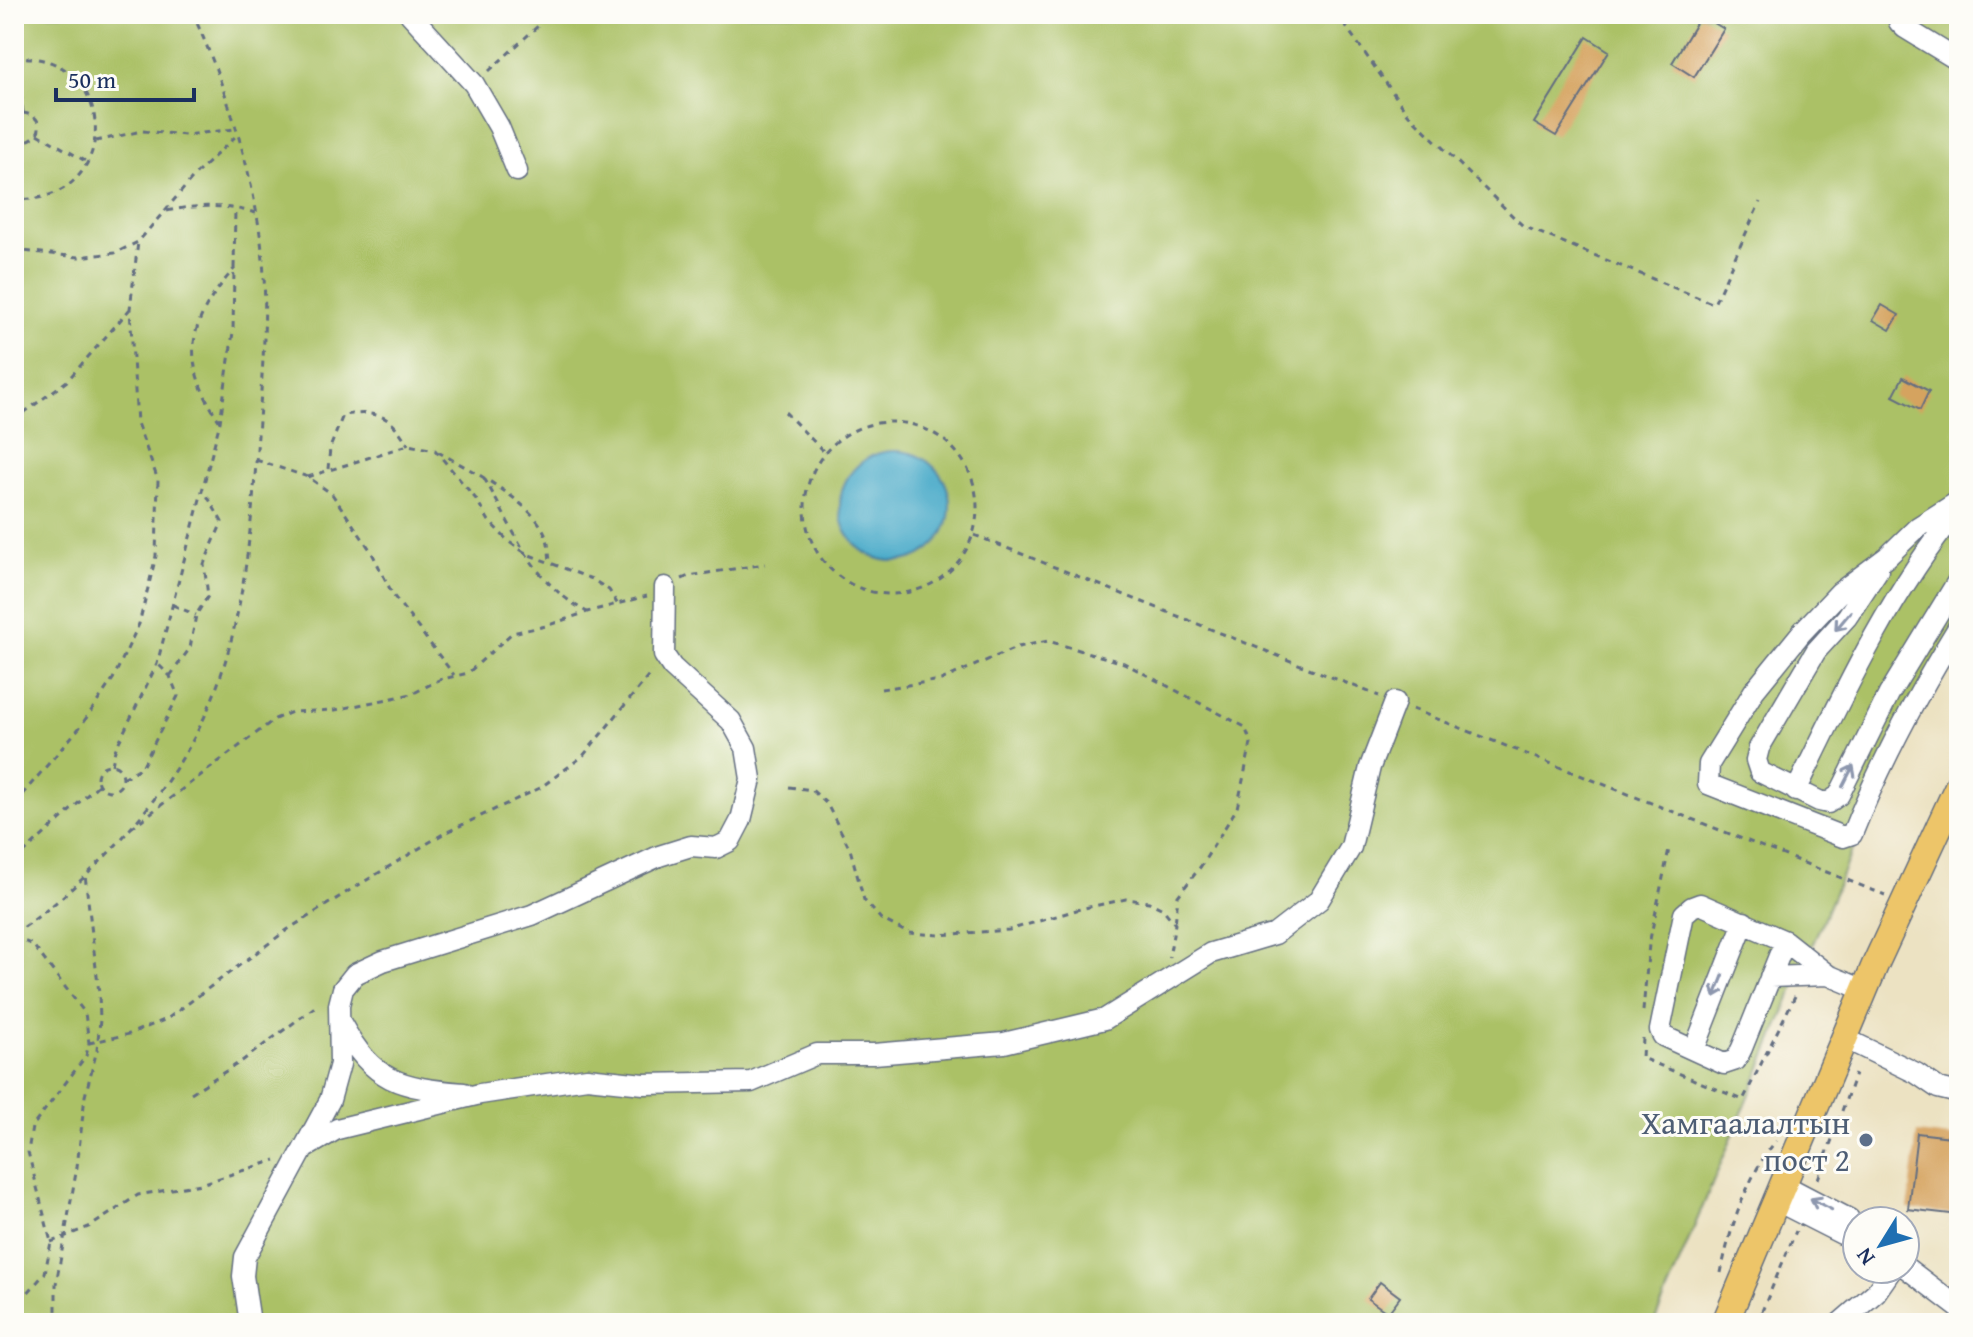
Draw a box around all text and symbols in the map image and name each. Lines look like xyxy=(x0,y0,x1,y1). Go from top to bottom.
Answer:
scale bar xyxy=(56,52,194,102)
text: 50 m xyxy=(68,62,116,97)
one-way arrow xyxy=(1834,610,1852,630)
one-way arrow xyxy=(1841,764,1857,788)
one-way arrow xyxy=(1711,973,1725,998)
place label: Хамгаалалтын пост 2 xyxy=(1641,1099,1850,1183)
marker: Хамгаалалтын пост 2 xyxy=(1857,1131,1875,1149)
one-way arrow xyxy=(1810,1195,1834,1211)
north arrow xyxy=(1841,1205,1921,1285)
text: N xyxy=(1848,1241,1882,1273)

